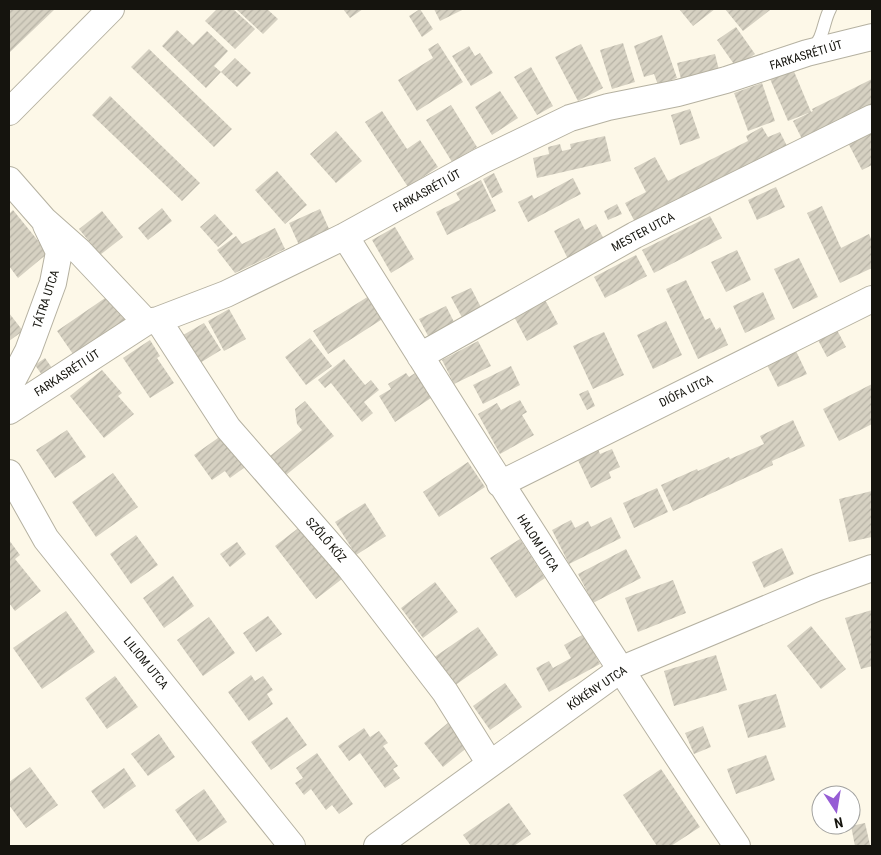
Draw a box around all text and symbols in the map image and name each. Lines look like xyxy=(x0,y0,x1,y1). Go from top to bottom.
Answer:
street label: FARKASRÉTI ÚT xyxy=(768,36,844,73)
street label: FARKASRÉTI ÚT xyxy=(390,166,463,215)
street label: MESTER UTCA xyxy=(609,210,677,254)
street label: TÁTRA UTCA xyxy=(29,268,62,330)
street label: FARKASRÉTI ÚT xyxy=(31,346,102,399)
street label: DIÓFA UTCA xyxy=(656,371,715,410)
street label: HALOM UTCA xyxy=(514,512,562,574)
street label: SZŐLŐ KÖZ xyxy=(303,514,350,565)
street label: LILIOM UTCA xyxy=(121,634,171,692)
street label: KÖKÉNY UTCA xyxy=(564,662,630,713)
north arrow xyxy=(811,785,861,835)
text: N xyxy=(833,814,845,831)

